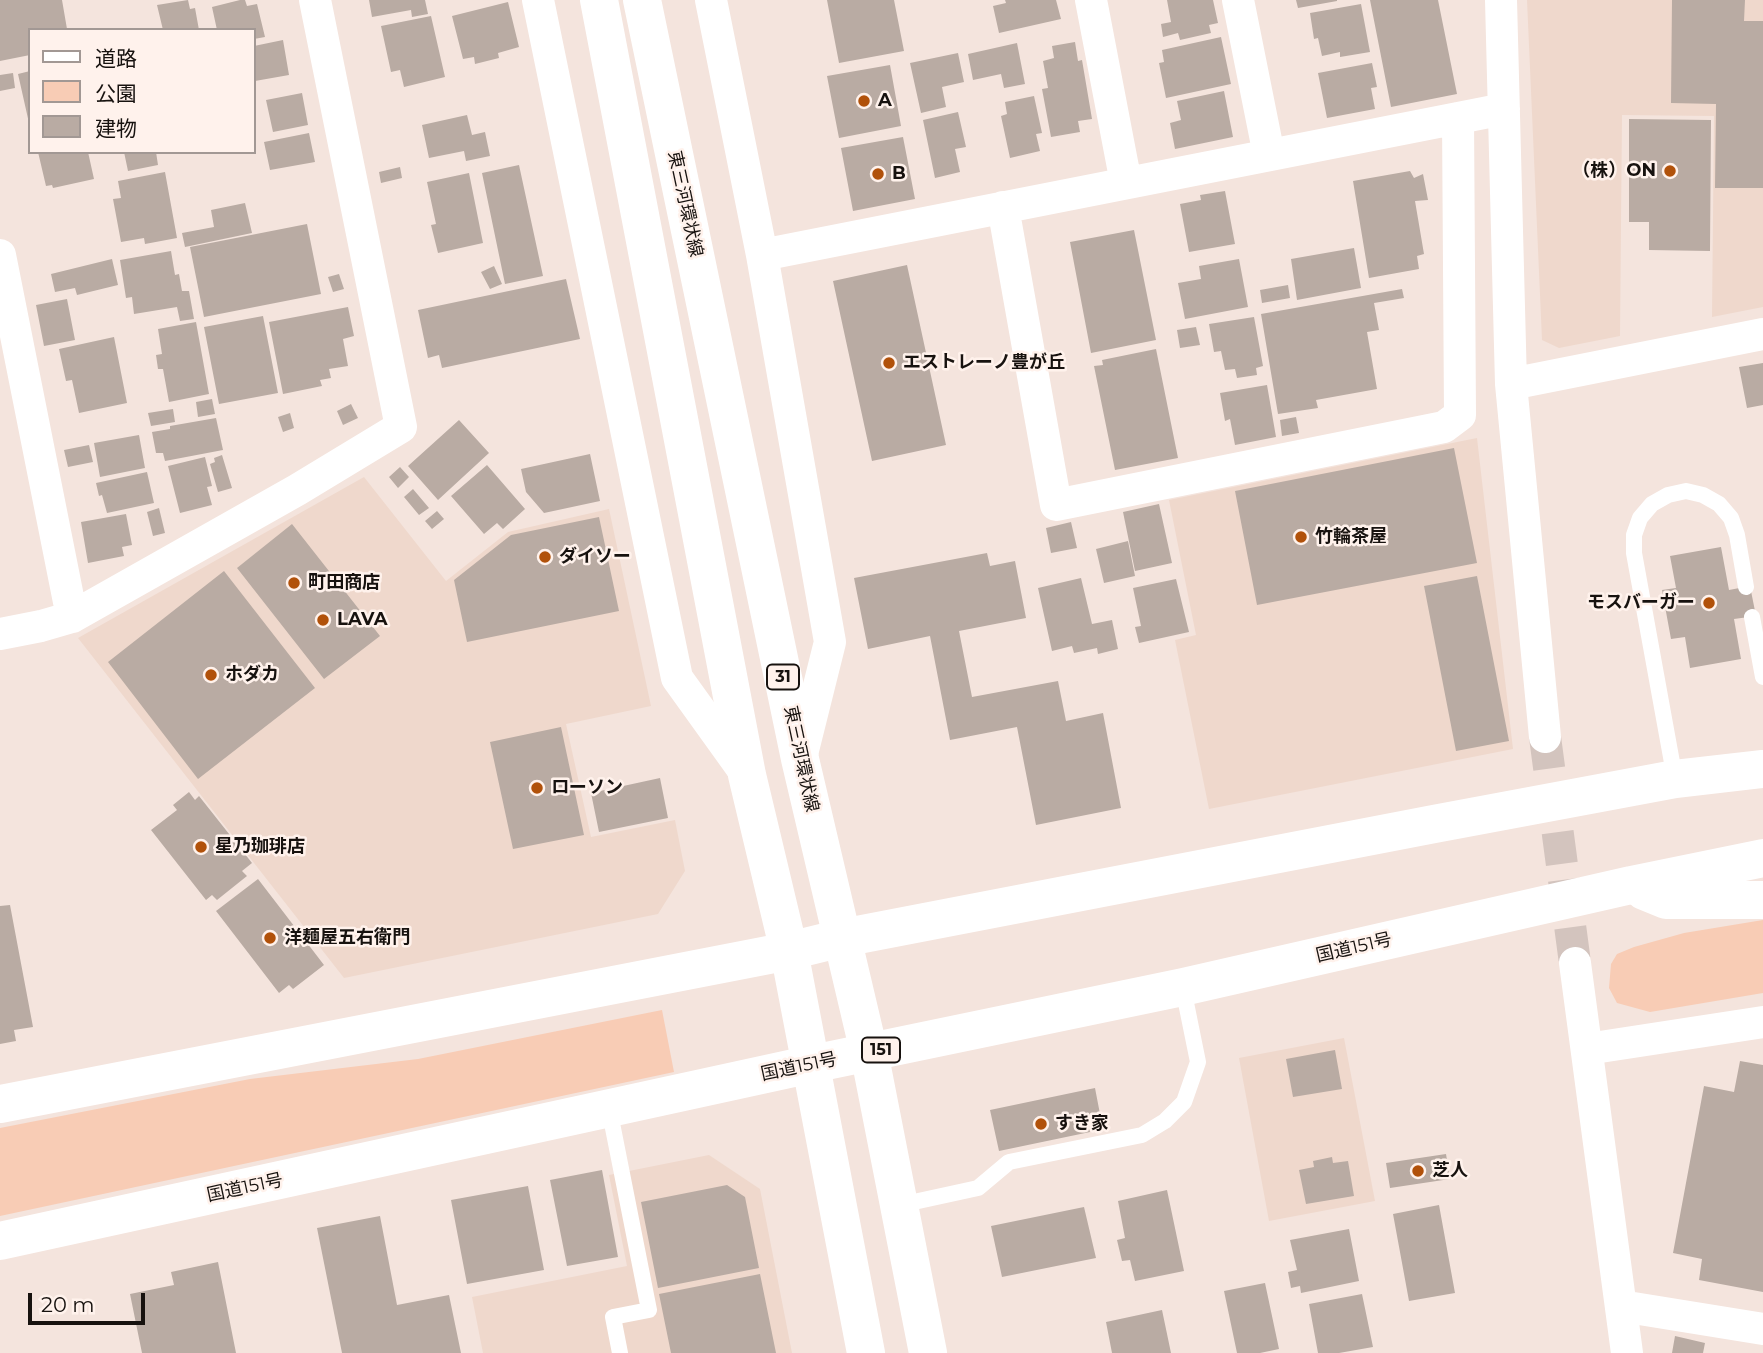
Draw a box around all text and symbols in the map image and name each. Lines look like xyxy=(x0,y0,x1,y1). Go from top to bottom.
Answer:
legend xyxy=(28,28,256,154)
text: 道路 xyxy=(95,46,137,71)
text: 公園 xyxy=(95,81,137,106)
place label: A xyxy=(878,90,892,112)
marker: A xyxy=(856,93,872,109)
text: 建物 xyxy=(95,116,137,141)
street label: 東三河環状線 xyxy=(663,149,707,259)
place label: （株）ON xyxy=(1572,160,1656,182)
place label: B xyxy=(892,163,906,185)
marker: （株）ON xyxy=(1662,163,1678,179)
marker: B xyxy=(870,166,886,182)
place label: エストレーノ豊が丘 xyxy=(903,352,1065,374)
marker: エストレーノ豊が丘 xyxy=(881,355,897,371)
place label: 竹輪茶屋 xyxy=(1315,526,1387,548)
marker: 竹輪茶屋 xyxy=(1293,529,1309,545)
place label: ダイソー xyxy=(559,546,631,568)
marker: ダイソー xyxy=(537,549,553,565)
place label: 町田商店 xyxy=(308,572,380,594)
marker: 町田商店 xyxy=(286,575,302,591)
place label: モスバーガー xyxy=(1587,592,1695,614)
marker: モスバーガー xyxy=(1701,595,1717,611)
place label: LAVA xyxy=(337,609,388,631)
marker: LAVA xyxy=(315,612,331,628)
place label: ホダカ xyxy=(225,664,279,686)
road number: 31 xyxy=(767,664,799,690)
marker: ホダカ xyxy=(203,667,219,683)
street label: 東三河環状線 xyxy=(779,704,823,814)
place label: ローソン xyxy=(551,777,623,799)
marker: ローソン xyxy=(529,780,545,796)
place label: 星乃珈琲店 xyxy=(215,836,305,858)
marker: 星乃珈琲店 xyxy=(193,839,209,855)
place label: 洋麺屋五右衛門 xyxy=(284,927,410,949)
street label: 国道151号 xyxy=(1314,929,1394,967)
marker: 洋麺屋五右衛門 xyxy=(262,930,278,946)
road number: 151 xyxy=(862,1038,900,1062)
street label: 国道151号 xyxy=(759,1048,839,1086)
place label: すき家 xyxy=(1055,1113,1109,1135)
marker: すき家 xyxy=(1033,1116,1049,1132)
place label: 芝人 xyxy=(1432,1160,1468,1182)
marker: 芝人 xyxy=(1410,1163,1426,1179)
street label: 国道151号 xyxy=(205,1169,285,1207)
scale bar xyxy=(32,1280,149,1324)
text: 20 m xyxy=(41,1292,95,1317)

